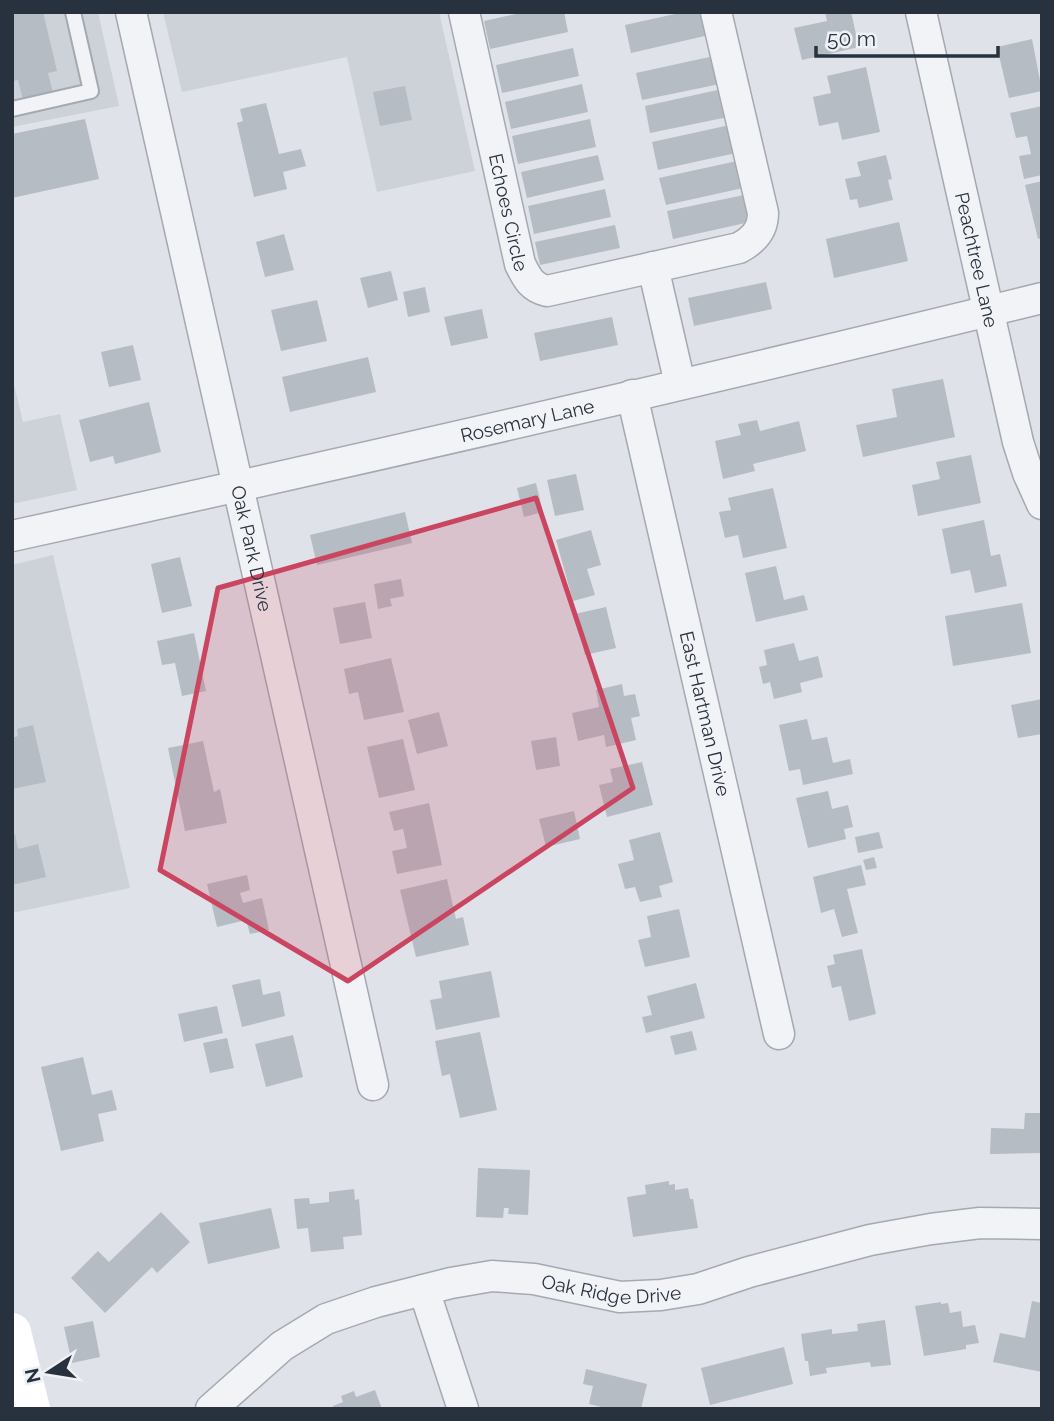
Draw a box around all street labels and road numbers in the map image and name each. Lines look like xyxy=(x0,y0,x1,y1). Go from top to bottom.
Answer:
street label: Echoes Circle xyxy=(485,151,533,275)
street label: Peachtree Lane xyxy=(951,190,1003,330)
street label: Rosemary Lane xyxy=(458,394,596,447)
street label: Oak Park Drive xyxy=(227,483,277,614)
street label: East Hartman Drive xyxy=(676,629,735,798)
street label: Oak Ridge Drive xyxy=(540,1270,683,1308)

